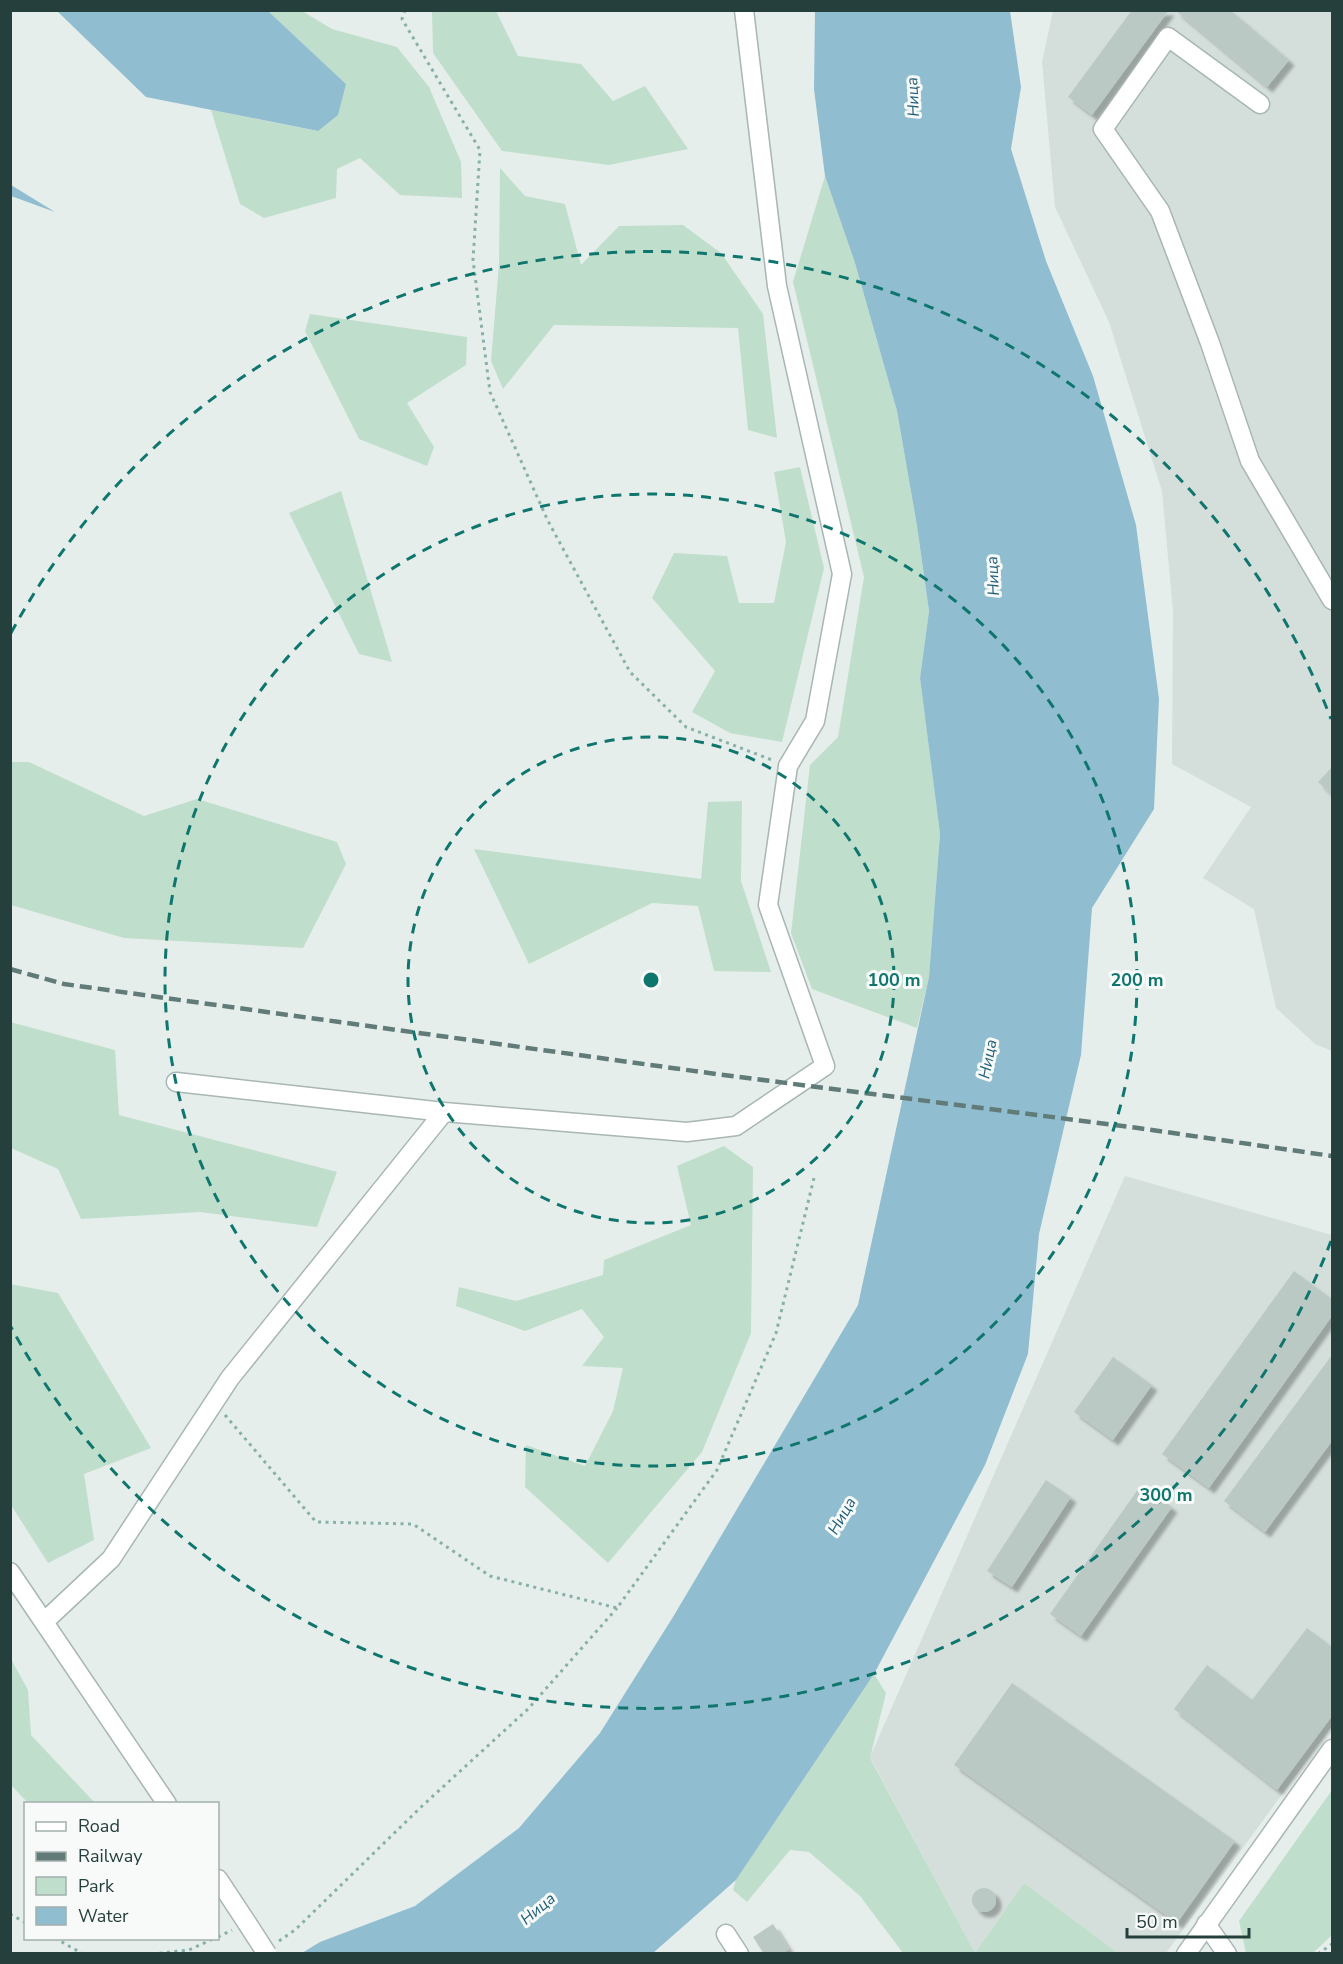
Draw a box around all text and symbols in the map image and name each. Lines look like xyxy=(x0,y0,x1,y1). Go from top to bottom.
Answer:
water label: Ница xyxy=(901,77,925,117)
water label: Ница xyxy=(981,556,1005,596)
text: 100 m xyxy=(867,968,921,992)
text: 200 m xyxy=(1110,968,1164,992)
centre of rings xyxy=(641,970,661,990)
water label: Ница xyxy=(973,1037,1003,1081)
text: 300 m xyxy=(1139,1483,1193,1507)
water label: Ница xyxy=(823,1493,861,1539)
legend xyxy=(24,1802,219,1940)
text: Road xyxy=(78,1814,120,1838)
text: Railway xyxy=(78,1844,143,1868)
text: Park xyxy=(78,1874,115,1898)
water label: Ница xyxy=(516,1888,560,1930)
scale bar xyxy=(1127,1901,1248,1939)
text: Water xyxy=(78,1904,129,1928)
text: 50 m xyxy=(1136,1910,1178,1934)

